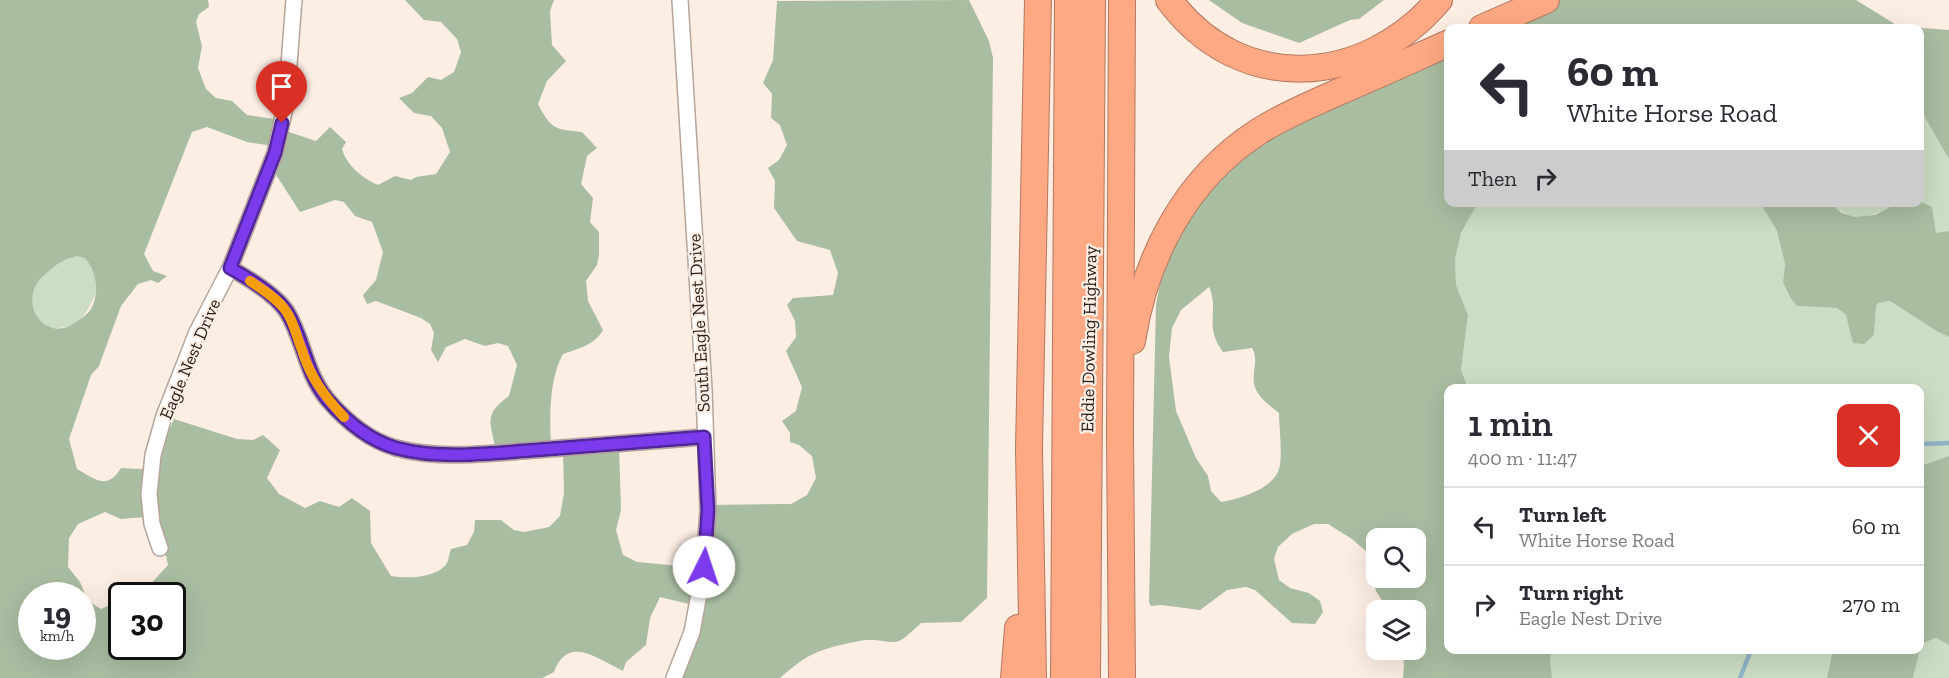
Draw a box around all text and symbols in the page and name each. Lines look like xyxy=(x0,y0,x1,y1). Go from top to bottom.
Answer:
text: 60 m xyxy=(1567,46,1658,97)
icon: left xyxy=(1468,48,1546,126)
pin xyxy=(256,61,307,123)
icon: arrive xyxy=(265,70,298,103)
text: White Horse Road xyxy=(1567,97,1777,129)
icon: right xyxy=(1529,162,1562,195)
text: Then xyxy=(1468,165,1517,192)
street label: South Eagle Nest Drive xyxy=(683,233,715,413)
street label: Eddie Dowling Highway xyxy=(1076,245,1102,433)
street label: Eagle Nest Drive xyxy=(155,295,225,423)
text: 1 min xyxy=(1468,402,1553,445)
button: close xyxy=(1837,404,1900,467)
text: 400 m · 11:47 xyxy=(1468,446,1577,470)
text: Turn left xyxy=(1519,501,1606,528)
icon: left xyxy=(1468,510,1501,543)
text: 60 m xyxy=(1852,513,1900,540)
map controls xyxy=(1366,528,1426,660)
button: search xyxy=(1366,528,1426,588)
text: White Horse Road xyxy=(1519,528,1675,552)
position arrow xyxy=(672,535,736,599)
text: Turn right xyxy=(1519,579,1623,606)
speed limit sign: 30 xyxy=(108,582,186,660)
icon: right xyxy=(1468,588,1501,621)
text: 270 m xyxy=(1842,591,1900,618)
text: 19 xyxy=(43,596,71,632)
button: layers xyxy=(1366,600,1426,660)
text: Eagle Nest Drive xyxy=(1519,606,1662,630)
text: km/h xyxy=(40,627,74,645)

